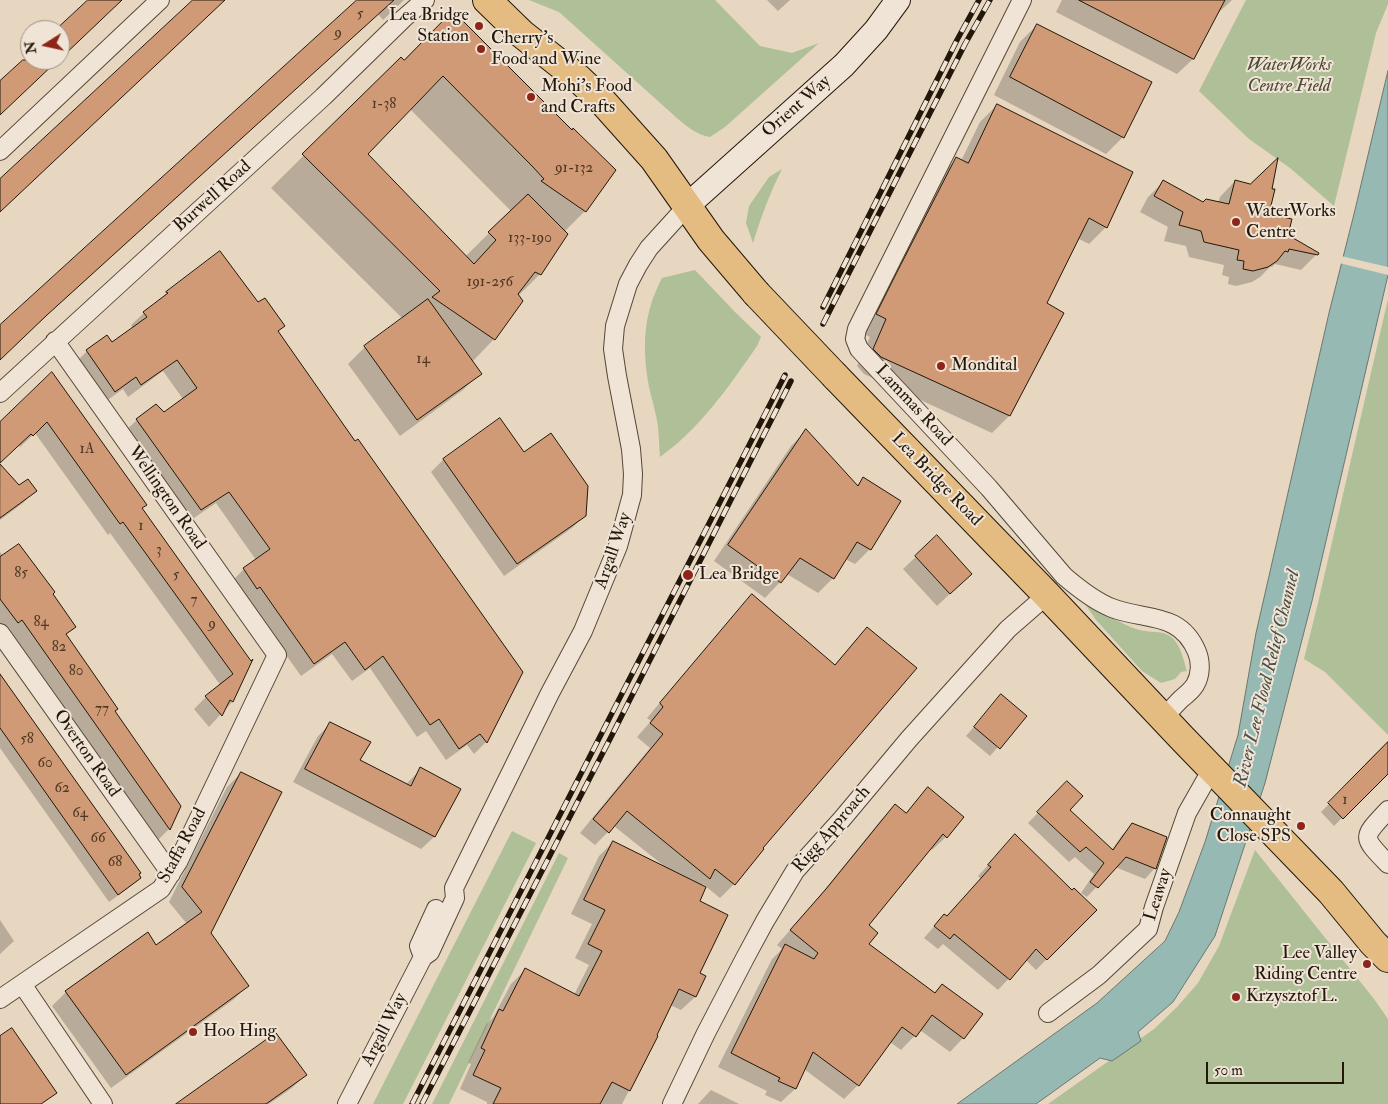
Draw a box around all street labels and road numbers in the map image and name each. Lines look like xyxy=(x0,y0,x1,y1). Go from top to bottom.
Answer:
street label: Orient Way xyxy=(758,71,836,143)
street label: Burwell Road xyxy=(170,157,256,237)
street label: Lammas Road xyxy=(870,361,956,451)
street label: Lea Bridge Road xyxy=(886,429,986,531)
street label: Wellington Road xyxy=(122,442,210,554)
street label: Argall Way xyxy=(591,510,637,592)
street label: Overton Road xyxy=(48,706,124,802)
street label: Rigg Approach xyxy=(788,782,876,878)
street label: Staffa Road xyxy=(154,805,212,887)
street label: Leaway xyxy=(1140,866,1178,924)
street label: Argall Way xyxy=(357,990,413,1070)

